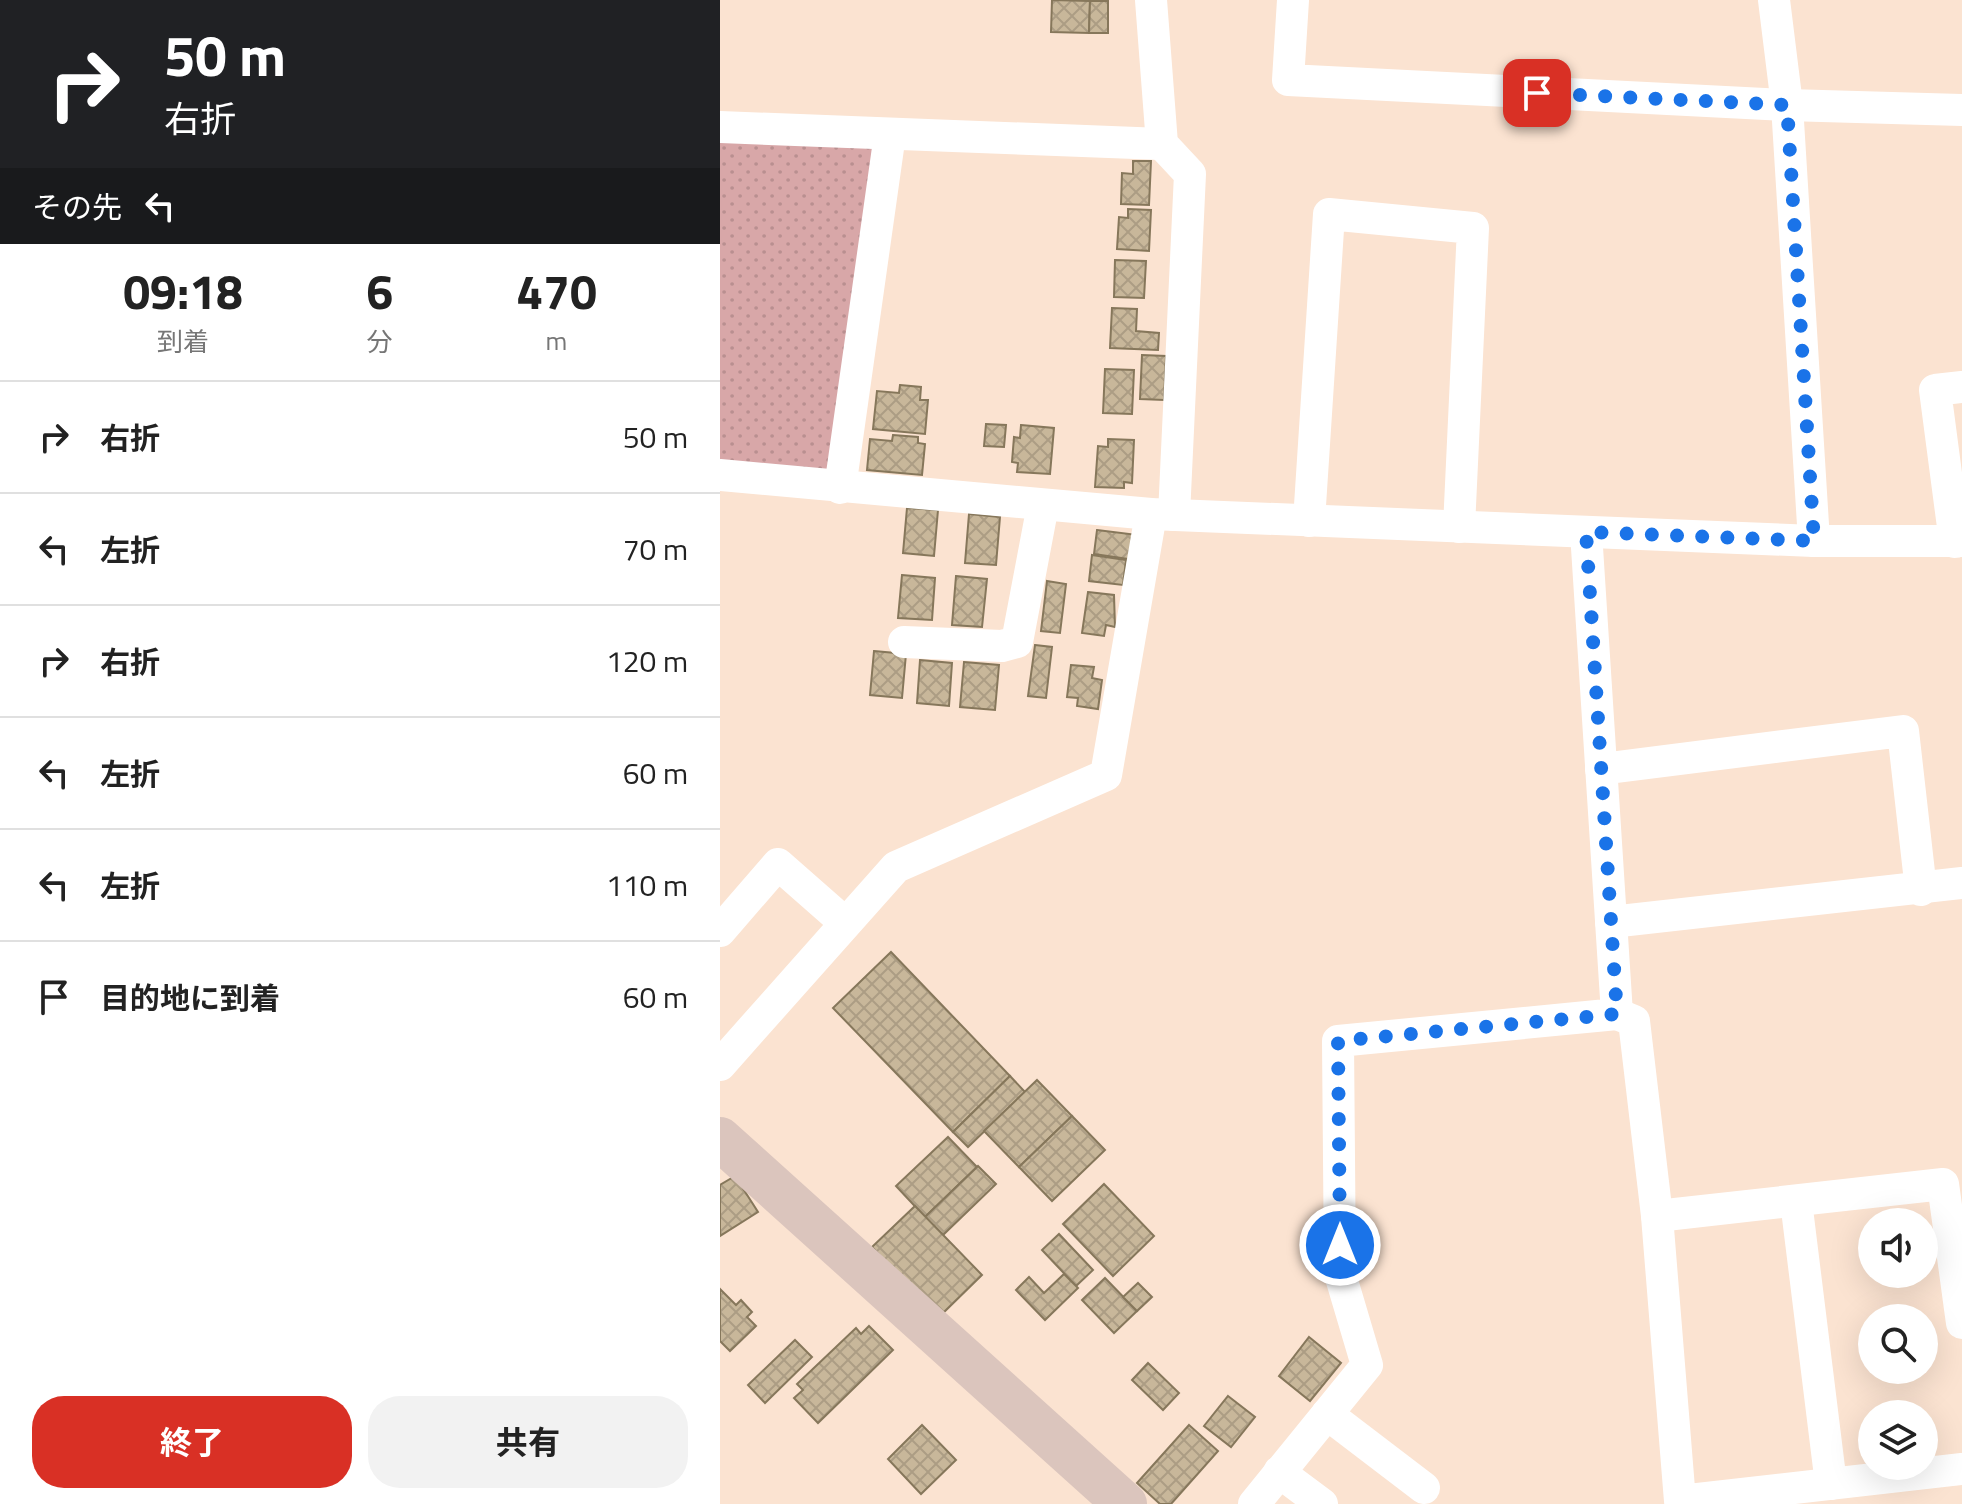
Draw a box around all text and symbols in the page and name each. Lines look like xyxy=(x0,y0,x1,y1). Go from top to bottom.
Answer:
text: 50 m xyxy=(164,13,286,98)
icon: right xyxy=(32,32,136,136)
pin xyxy=(1503,59,1571,127)
icon: arrive xyxy=(1515,71,1559,115)
text: 右折 xyxy=(164,91,236,146)
text: その先 xyxy=(32,184,122,230)
icon: left xyxy=(138,184,182,228)
text: 09:18 xyxy=(123,255,243,328)
text: 6 xyxy=(366,255,393,328)
text: 470 xyxy=(516,255,597,328)
text: m xyxy=(546,321,567,360)
text: 到着 xyxy=(157,322,209,361)
text: 分 xyxy=(367,322,393,361)
text: 50 m xyxy=(623,414,688,460)
icon: right xyxy=(32,415,76,459)
text: 右折 xyxy=(100,415,160,461)
text: 70 m xyxy=(623,526,688,572)
icon: left xyxy=(32,527,76,571)
text: 左折 xyxy=(100,527,160,573)
text: 120 m xyxy=(606,638,688,684)
icon: right xyxy=(32,639,76,683)
text: 右折 xyxy=(100,639,160,685)
text: 60 m xyxy=(623,750,688,796)
icon: left xyxy=(32,751,76,795)
text: 左折 xyxy=(100,751,160,797)
text: 110 m xyxy=(606,862,688,908)
icon: left xyxy=(32,863,76,907)
text: 左折 xyxy=(100,863,160,909)
text: 60 m xyxy=(623,974,688,1020)
icon: arrive xyxy=(32,975,76,1019)
text: 目的地に到着 xyxy=(100,975,280,1021)
position arrow xyxy=(1298,1203,1382,1287)
map controls xyxy=(1858,1208,1938,1480)
button: sound xyxy=(1858,1208,1938,1288)
button: search xyxy=(1858,1304,1938,1384)
button: 終了 xyxy=(32,1396,352,1488)
button: 共有 xyxy=(368,1396,688,1488)
button: layers xyxy=(1858,1400,1938,1480)

